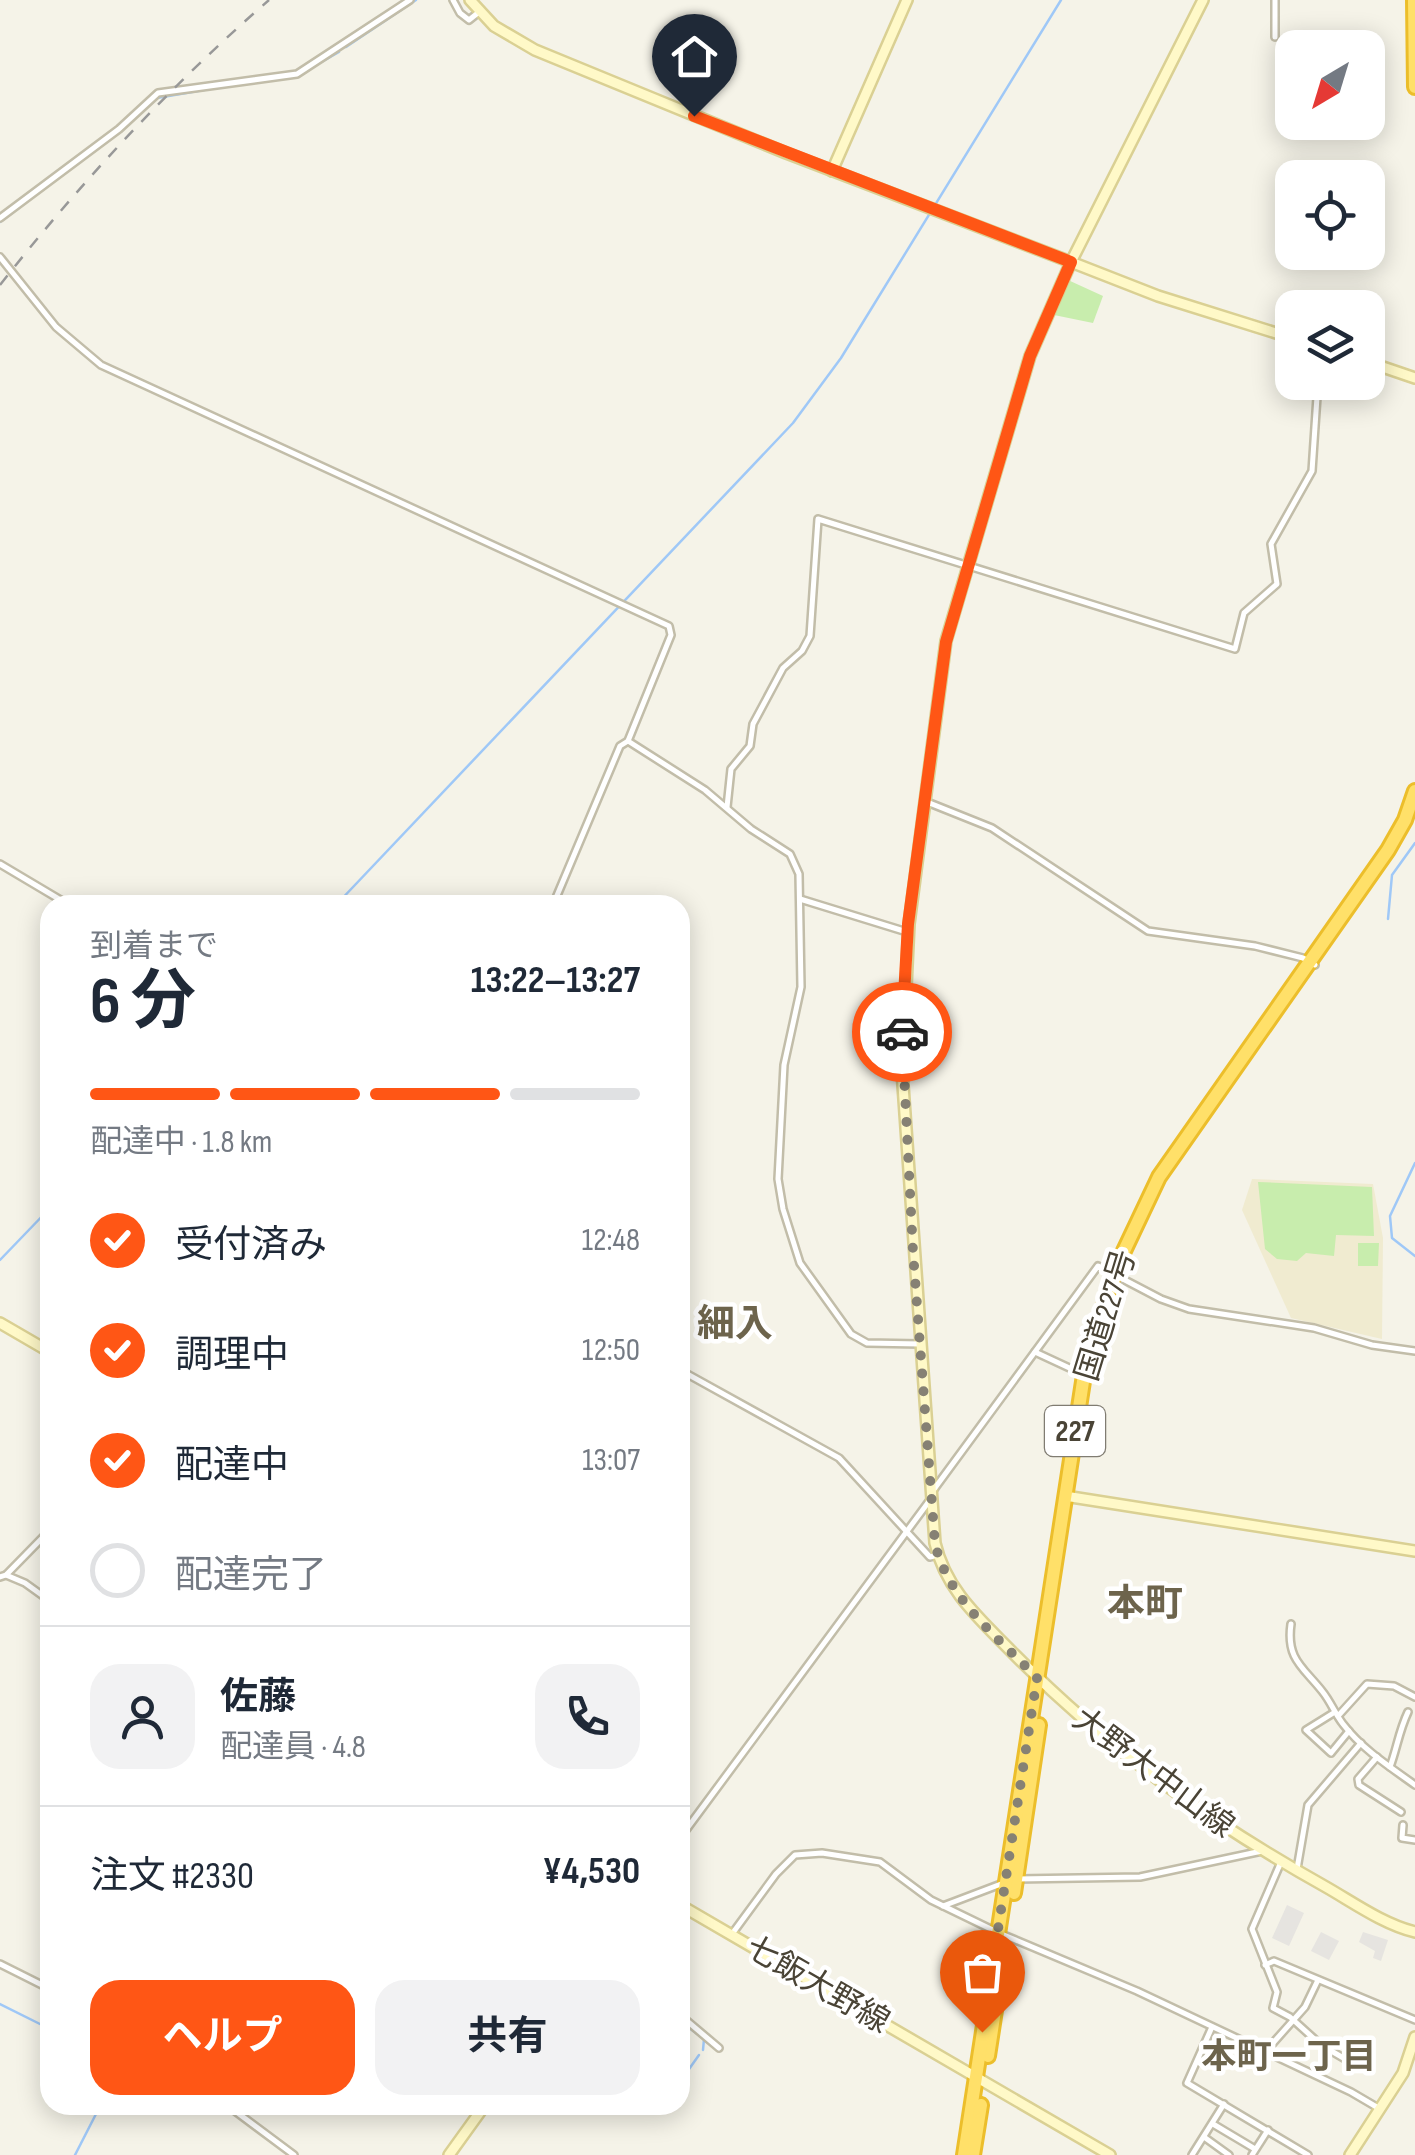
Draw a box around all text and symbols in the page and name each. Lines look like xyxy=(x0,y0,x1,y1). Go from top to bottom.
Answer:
pin xyxy=(652,14,737,117)
icon: home xyxy=(667,29,722,84)
north arrow xyxy=(1275,30,1385,140)
map controls xyxy=(1275,30,1385,400)
button: locate xyxy=(1275,160,1385,270)
button: layers xyxy=(1275,290,1385,400)
text: 到着まで xyxy=(90,927,218,966)
text: 13:22–13:27 xyxy=(471,958,640,1003)
text: 6 分 xyxy=(90,964,196,1042)
courier xyxy=(852,982,952,1082)
icon: car xyxy=(875,1005,930,1060)
text: 配達中 · 1.8 km xyxy=(90,1123,272,1162)
icon: check xyxy=(90,1213,145,1268)
text: 12:48 xyxy=(582,1221,640,1260)
text: 受付済み xyxy=(175,1223,327,1268)
street label: 国道227号 xyxy=(1068,1245,1145,1386)
district label: 細入 xyxy=(697,1302,773,1347)
icon: check xyxy=(90,1323,145,1378)
text: 12:50 xyxy=(582,1331,640,1370)
text: 調理中 xyxy=(175,1333,289,1378)
road number: 227 xyxy=(1045,1406,1105,1456)
icon: check xyxy=(90,1433,145,1488)
text: 13:07 xyxy=(582,1441,640,1480)
text: 配達中 xyxy=(175,1443,289,1488)
text: 配達完了 xyxy=(175,1553,327,1598)
district label: 本町 xyxy=(1107,1582,1183,1627)
button: person xyxy=(90,1664,195,1769)
button: phone xyxy=(535,1664,640,1769)
text: 佐藤 xyxy=(220,1675,296,1720)
street label: 大野大中山線 xyxy=(1065,1700,1242,1847)
text: 配達員 · 4.8 xyxy=(220,1728,366,1767)
text: ¥4,530 xyxy=(543,1849,640,1894)
text: 注文 #2330 xyxy=(90,1854,254,1899)
street label: 七飯大野線 xyxy=(738,1928,896,2042)
pin xyxy=(940,1930,1025,2033)
icon: bag xyxy=(955,1945,1010,2000)
button: ヘルプ xyxy=(90,1980,355,2095)
button: 共有 xyxy=(375,1980,640,2095)
district label: 本町一丁目 xyxy=(1201,2036,1377,2079)

